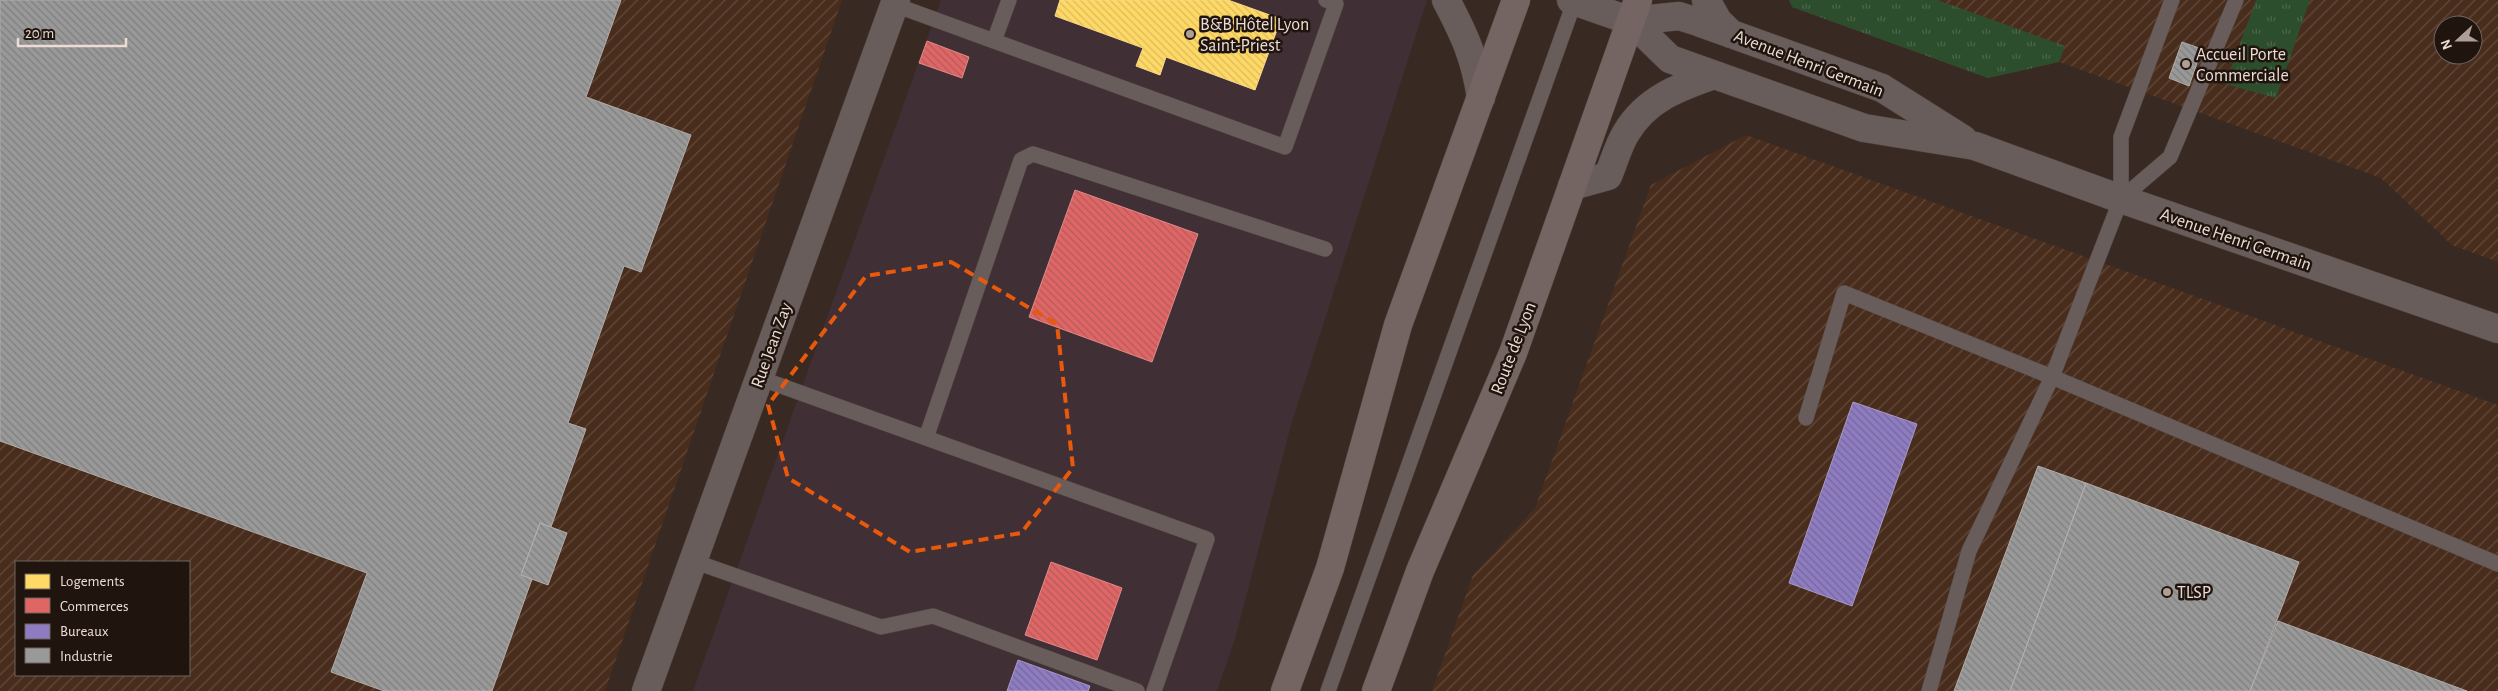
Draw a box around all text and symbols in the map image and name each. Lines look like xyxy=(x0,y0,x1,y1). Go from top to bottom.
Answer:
scale bar xyxy=(18,15,125,47)
north arrow xyxy=(2433,15,2483,65)
place label: B&B Hôtel Lyon Saint-Priest xyxy=(1200,16,1309,55)
text: 20 m xyxy=(25,26,54,41)
street label: Avenue Henri Germain xyxy=(1731,27,1886,101)
marker: B&B Hôtel Lyon Saint-Priest xyxy=(1184,28,1196,40)
text: N xyxy=(2439,37,2455,51)
place label: Accueil Porte Commerciale xyxy=(2196,46,2289,85)
marker: Accueil Porte Commerciale xyxy=(2180,58,2192,70)
street label: Avenue Henri Germain xyxy=(2158,206,2314,274)
street label: Rue Jean Zay xyxy=(748,300,796,390)
street label: Route de Lyon xyxy=(1488,300,1540,397)
legend xyxy=(15,561,190,676)
text: Logements xyxy=(60,574,125,589)
place label: TLSP xyxy=(2177,584,2211,602)
marker: TLSP xyxy=(2161,586,2173,598)
text: Commerces xyxy=(60,599,129,614)
text: Bureaux xyxy=(60,624,109,639)
text: Industrie xyxy=(60,649,113,664)

